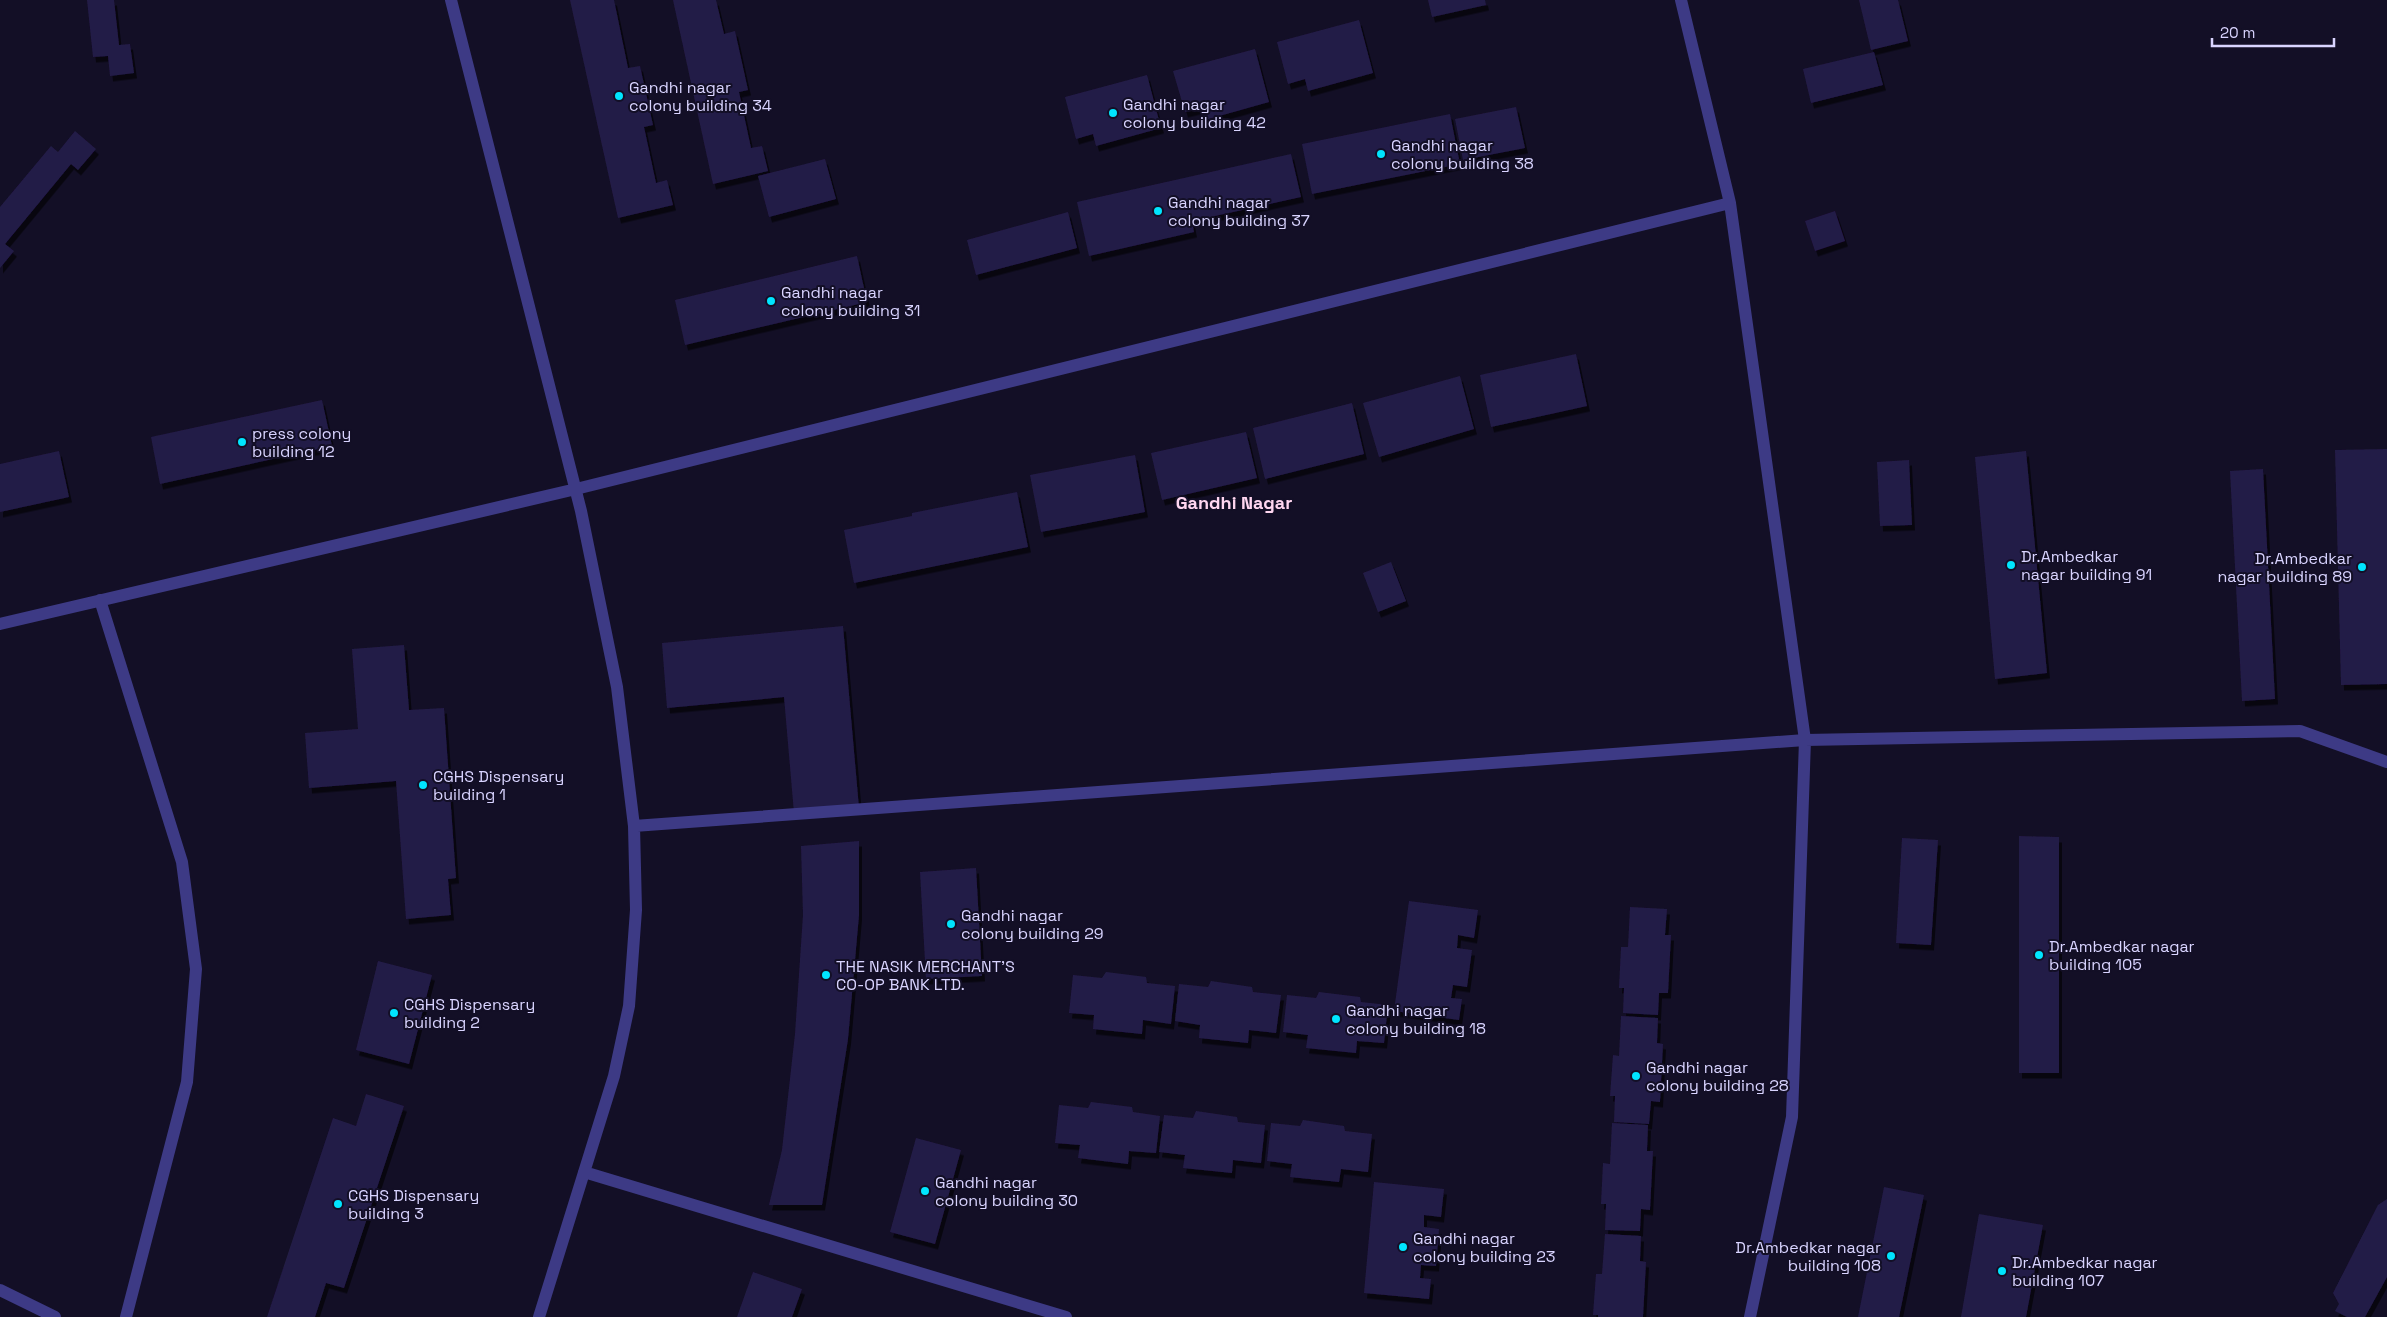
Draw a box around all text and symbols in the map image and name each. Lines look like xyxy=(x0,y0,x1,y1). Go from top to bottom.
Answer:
scale bar xyxy=(2212,15,2334,47)
text: 20 m xyxy=(2220,23,2255,42)
place label: Gandhi nagar colony building 34 xyxy=(629,77,772,116)
marker: Gandhi nagar colony building 34 xyxy=(613,90,625,102)
place label: Gandhi nagar colony building 42 xyxy=(1123,94,1266,133)
marker: Gandhi nagar colony building 42 xyxy=(1107,107,1119,119)
place label: Gandhi nagar colony building 38 xyxy=(1391,135,1534,174)
marker: Gandhi nagar colony building 38 xyxy=(1375,148,1387,160)
place label: Gandhi nagar colony building 37 xyxy=(1168,192,1310,231)
marker: Gandhi nagar colony building 37 xyxy=(1152,205,1164,217)
place label: Gandhi nagar colony building 31 xyxy=(781,282,920,321)
marker: Gandhi nagar colony building 31 xyxy=(765,295,777,307)
place label: press colony building 12 xyxy=(252,423,351,462)
marker: press colony building 12 xyxy=(236,436,248,448)
district label: Gandhi Nagar xyxy=(1176,491,1292,514)
place label: Dr.Ambedkar nagar building 91 xyxy=(2021,546,2152,585)
place label: Dr.Ambedkar nagar building 89 xyxy=(2217,548,2352,587)
marker: Dr.Ambedkar nagar building 91 xyxy=(2005,559,2017,571)
marker: Dr.Ambedkar nagar building 89 xyxy=(2356,561,2368,573)
place label: CGHS Dispensary building 1 xyxy=(433,766,564,805)
marker: CGHS Dispensary building 1 xyxy=(417,779,429,791)
place label: Gandhi nagar colony building 29 xyxy=(961,905,1104,944)
marker: Gandhi nagar colony building 29 xyxy=(945,918,957,930)
place label: Dr.Ambedkar nagar building 105 xyxy=(2049,936,2195,975)
marker: Dr.Ambedkar nagar building 105 xyxy=(2033,949,2045,961)
place label: THE NASIK MERCHANT'S CO-OP BANK LTD. xyxy=(836,956,1015,995)
marker: THE NASIK MERCHANT'S CO-OP BANK LTD. xyxy=(820,969,832,981)
place label: CGHS Dispensary building 2 xyxy=(404,994,535,1033)
place label: Gandhi nagar colony building 18 xyxy=(1346,1000,1486,1039)
marker: CGHS Dispensary building 2 xyxy=(388,1007,400,1019)
marker: Gandhi nagar colony building 18 xyxy=(1330,1013,1342,1025)
place label: Gandhi nagar colony building 28 xyxy=(1646,1057,1789,1096)
marker: Gandhi nagar colony building 28 xyxy=(1630,1070,1642,1082)
place label: Gandhi nagar colony building 30 xyxy=(935,1172,1078,1211)
place label: CGHS Dispensary building 3 xyxy=(348,1185,479,1224)
marker: Gandhi nagar colony building 30 xyxy=(919,1185,931,1197)
marker: CGHS Dispensary building 3 xyxy=(332,1198,344,1210)
place label: Gandhi nagar colony building 23 xyxy=(1413,1228,1555,1267)
place label: Dr.Ambedkar nagar building 108 xyxy=(1735,1237,1881,1276)
marker: Gandhi nagar colony building 23 xyxy=(1397,1241,1409,1253)
marker: Dr.Ambedkar nagar building 108 xyxy=(1885,1250,1897,1262)
place label: Dr.Ambedkar nagar building 107 xyxy=(2012,1252,2158,1291)
marker: Dr.Ambedkar nagar building 107 xyxy=(1996,1265,2008,1277)

